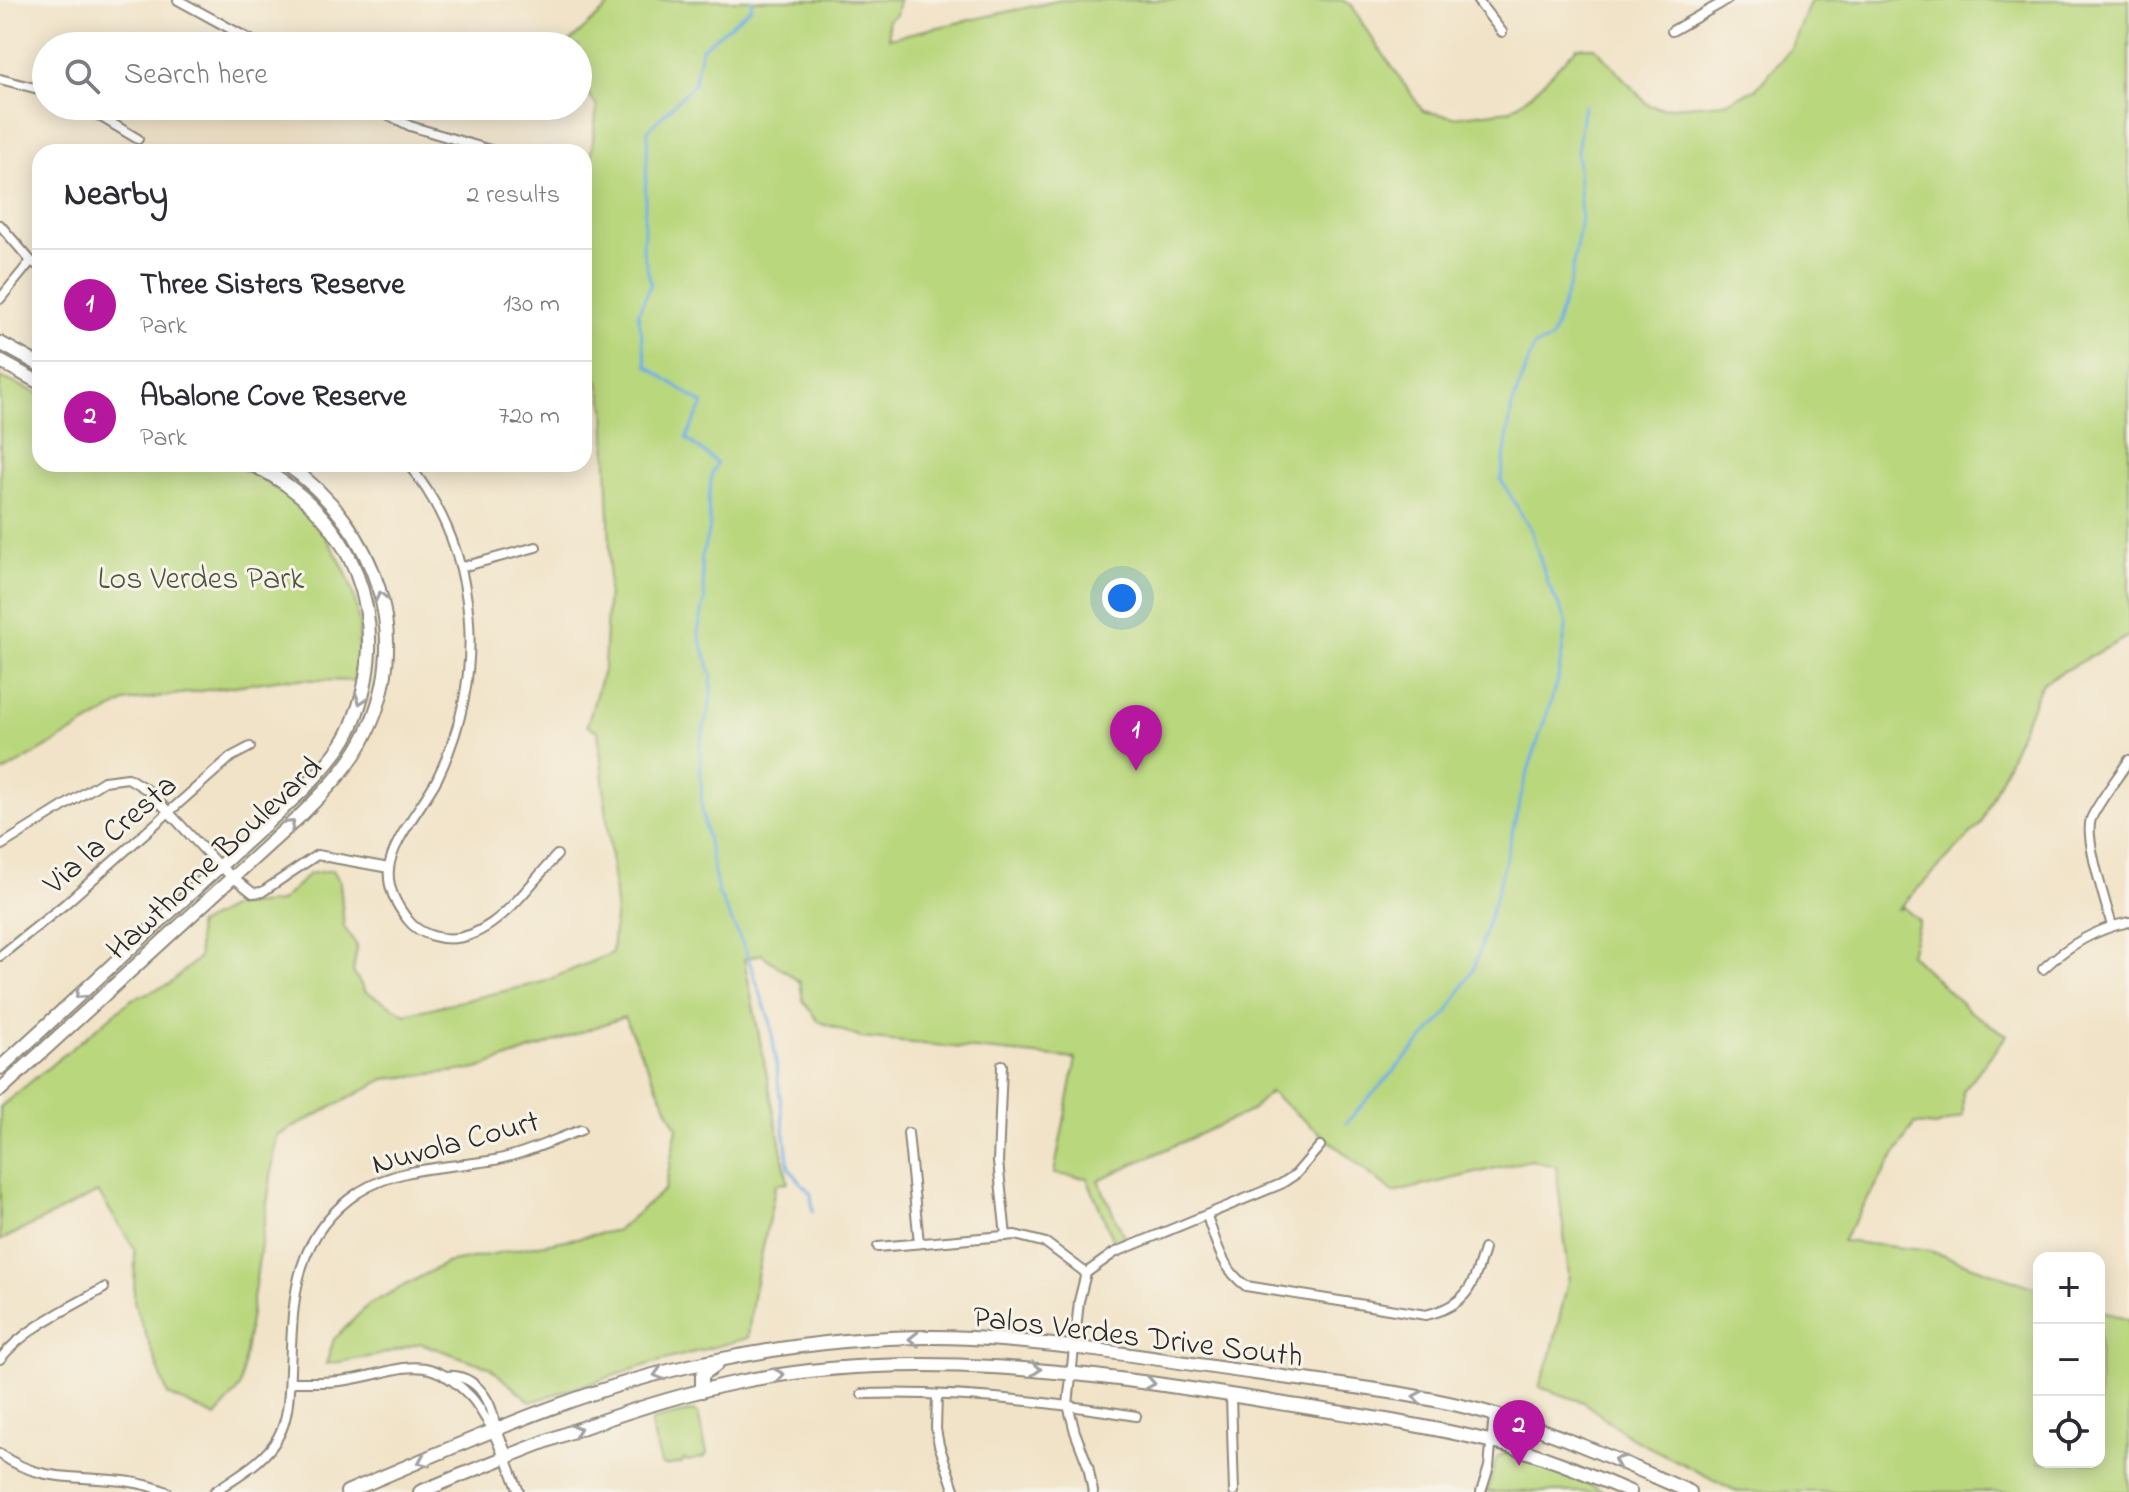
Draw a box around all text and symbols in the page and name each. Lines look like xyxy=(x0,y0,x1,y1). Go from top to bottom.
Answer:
search box xyxy=(32,32,592,120)
icon: search xyxy=(60,54,104,98)
text: Search here xyxy=(124,54,268,98)
text: Nearby xyxy=(64,171,168,221)
text: 2 results xyxy=(467,177,560,215)
text: Three Sisters Reserve xyxy=(140,264,405,308)
text: 1 xyxy=(86,286,94,324)
text: 130 m xyxy=(503,286,560,324)
text: Park xyxy=(140,308,187,346)
text: Abalone Cove Reserve xyxy=(140,376,406,420)
text: 2 xyxy=(84,398,96,436)
text: 720 m xyxy=(498,398,560,436)
text: Park xyxy=(140,420,187,458)
park label: Los Verdes Park xyxy=(98,557,305,604)
your location xyxy=(1102,578,1142,618)
one-way arrow xyxy=(373,591,390,605)
one-way arrow xyxy=(354,691,370,705)
pin: 1 xyxy=(1110,705,1162,771)
street label: Hawthorne Boulevard xyxy=(97,747,334,973)
street label: Via la Cresta xyxy=(33,764,189,908)
one-way arrow xyxy=(280,821,295,835)
one-way arrow xyxy=(74,985,89,999)
street label: Nuvola Court xyxy=(367,1099,545,1189)
map controls xyxy=(2033,1252,2105,1468)
button: + xyxy=(2033,1252,2105,1324)
street label: Palos Verdes Drive South xyxy=(970,1295,1305,1382)
button: − xyxy=(2033,1324,2105,1396)
one-way arrow xyxy=(907,1330,920,1348)
one-way arrow xyxy=(1030,1360,1043,1377)
one-way arrow xyxy=(652,1365,666,1381)
one-way arrow xyxy=(772,1368,786,1385)
one-way arrow xyxy=(1143,1374,1156,1391)
one-way arrow xyxy=(1411,1390,1425,1407)
button: locate xyxy=(2033,1396,2105,1468)
pin: 2 xyxy=(1493,1400,1545,1466)
one-way arrow xyxy=(568,1423,582,1439)
one-way arrow xyxy=(417,1451,431,1467)
one-way arrow xyxy=(1612,1455,1627,1471)

